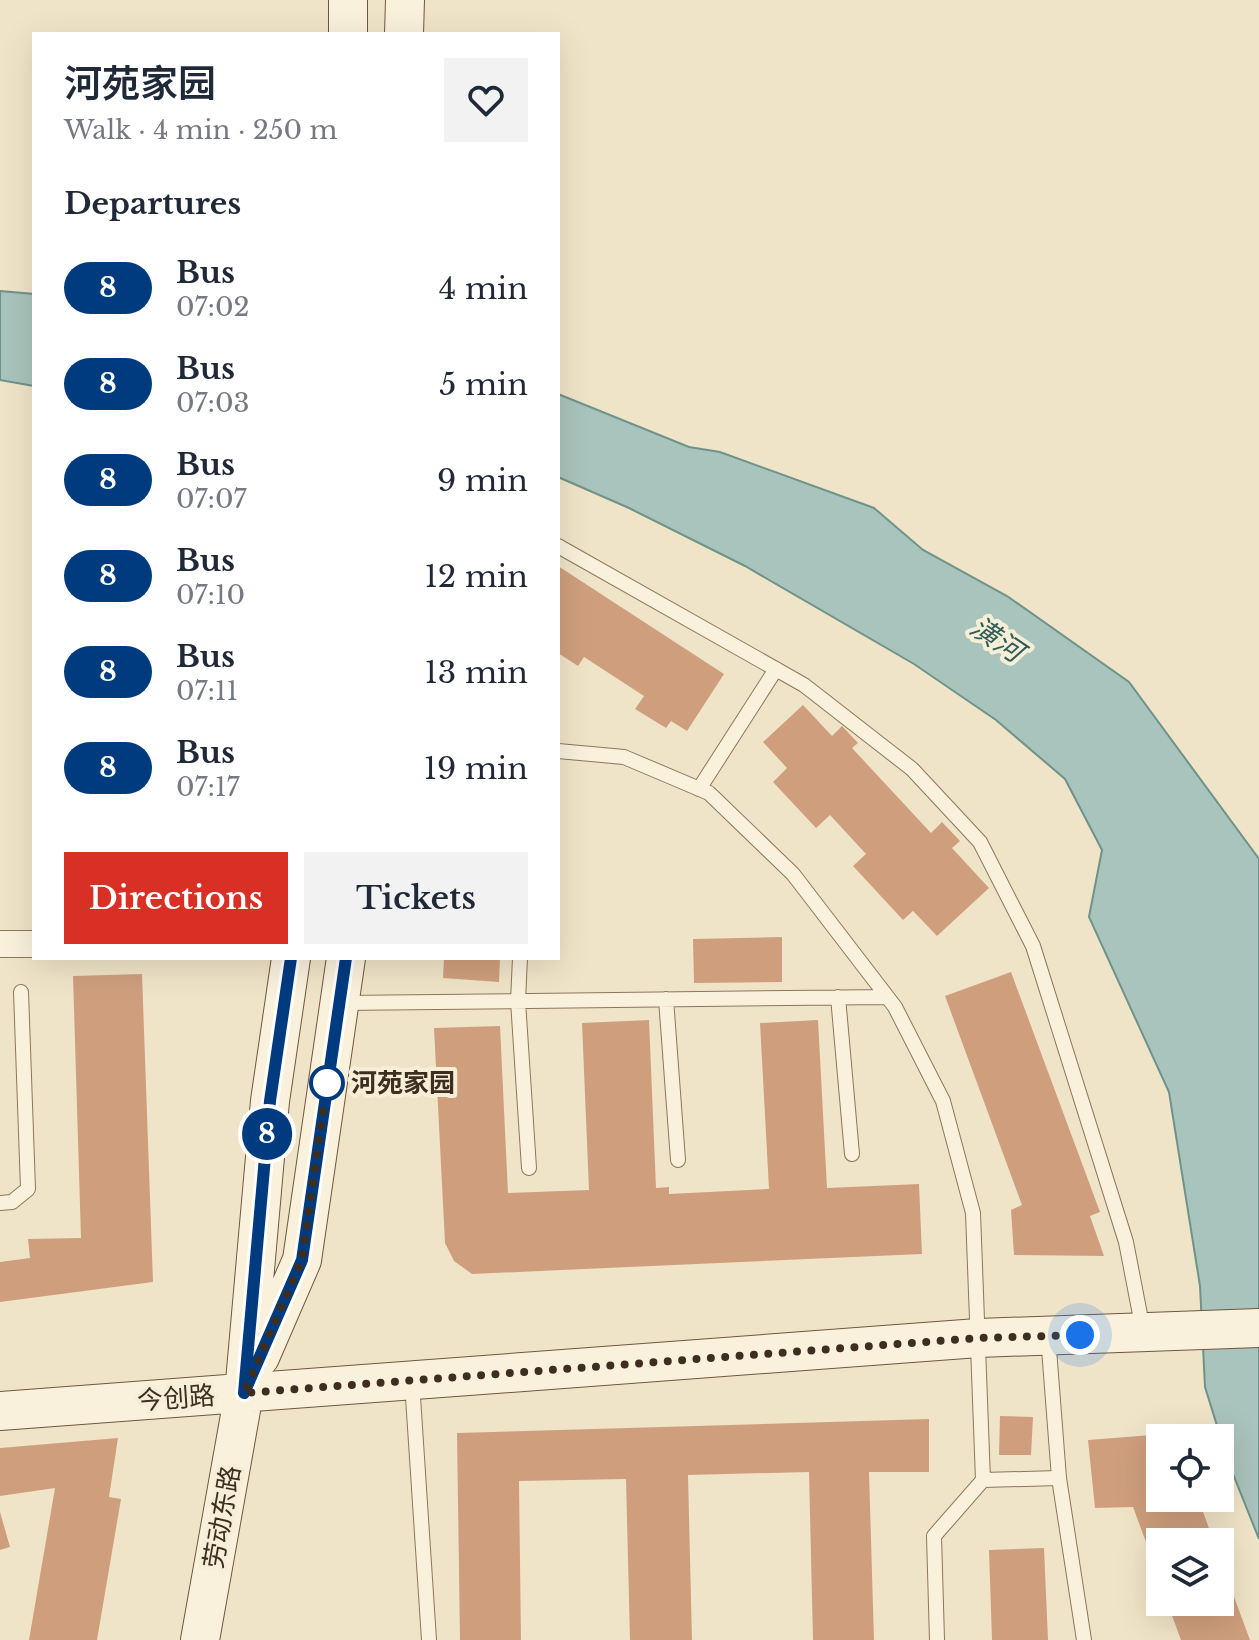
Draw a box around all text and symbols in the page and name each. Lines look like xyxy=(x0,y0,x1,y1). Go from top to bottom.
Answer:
button: heart xyxy=(444,58,528,142)
text: 河苑家园 xyxy=(64,60,216,107)
text: Walk · 4 min · 250 m xyxy=(64,114,338,146)
text: Departures xyxy=(64,185,241,222)
text: Bus xyxy=(176,254,235,291)
text: 8 xyxy=(99,270,117,305)
text: 4 min xyxy=(439,270,528,307)
text: 07:02 xyxy=(176,291,250,323)
text: Bus xyxy=(176,350,235,387)
text: 8 xyxy=(99,366,117,401)
text: 5 min xyxy=(439,366,528,403)
text: 07:03 xyxy=(176,387,250,419)
text: Bus xyxy=(176,446,235,483)
text: 8 xyxy=(99,462,117,497)
text: 9 min xyxy=(437,462,528,499)
text: 07:07 xyxy=(176,483,247,515)
text: Bus xyxy=(176,542,235,579)
text: 8 xyxy=(99,558,117,593)
text: 12 min xyxy=(424,558,528,595)
text: 07:10 xyxy=(176,579,245,611)
water label: 潢河 xyxy=(964,609,1034,672)
text: Bus xyxy=(176,638,235,675)
text: 8 xyxy=(99,654,117,689)
text: 13 min xyxy=(424,654,528,691)
text: 07:11 xyxy=(176,675,238,707)
text: Bus xyxy=(176,734,235,771)
text: 8 xyxy=(99,750,117,785)
text: 19 min xyxy=(424,750,528,787)
text: 07:17 xyxy=(176,771,240,803)
button: Directions xyxy=(64,852,288,944)
button: Tickets xyxy=(304,852,528,944)
marker: 河苑家园 xyxy=(310,1066,344,1100)
place label: 河苑家园 xyxy=(351,1067,455,1099)
line badge: 8 xyxy=(241,1108,293,1160)
text: 8 xyxy=(258,1116,276,1151)
your location xyxy=(1060,1315,1100,1355)
street label: 今创路 xyxy=(136,1379,216,1417)
map controls xyxy=(1146,1424,1234,1616)
button: locate xyxy=(1146,1424,1234,1512)
street label: 劳动东路 xyxy=(197,1463,247,1571)
button: layers xyxy=(1146,1528,1234,1616)

